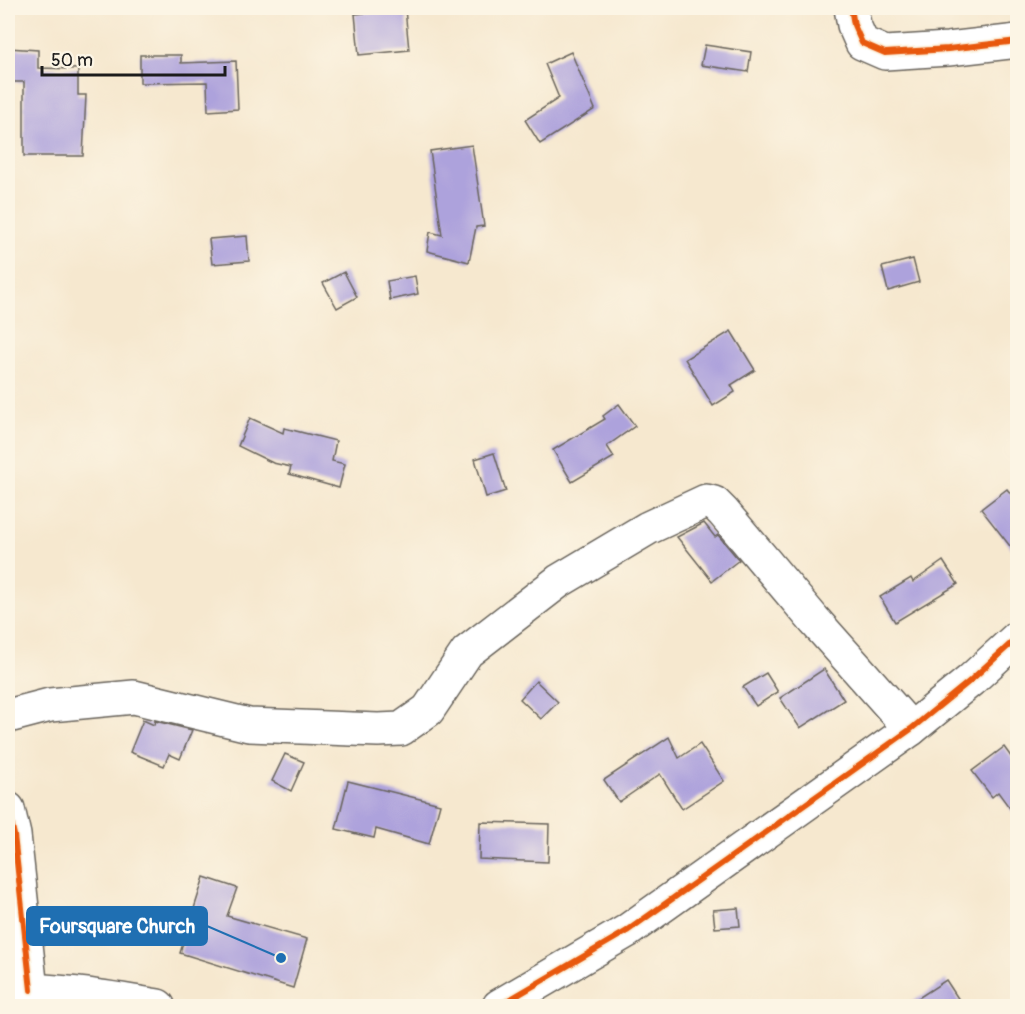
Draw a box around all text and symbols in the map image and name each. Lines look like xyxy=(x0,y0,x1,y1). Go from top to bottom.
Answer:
scale bar xyxy=(42,39,225,77)
text: 50 m xyxy=(51,49,93,72)
callout: Foursquare Church xyxy=(27,907,207,945)
text: Foursquare Church xyxy=(39,914,195,939)

